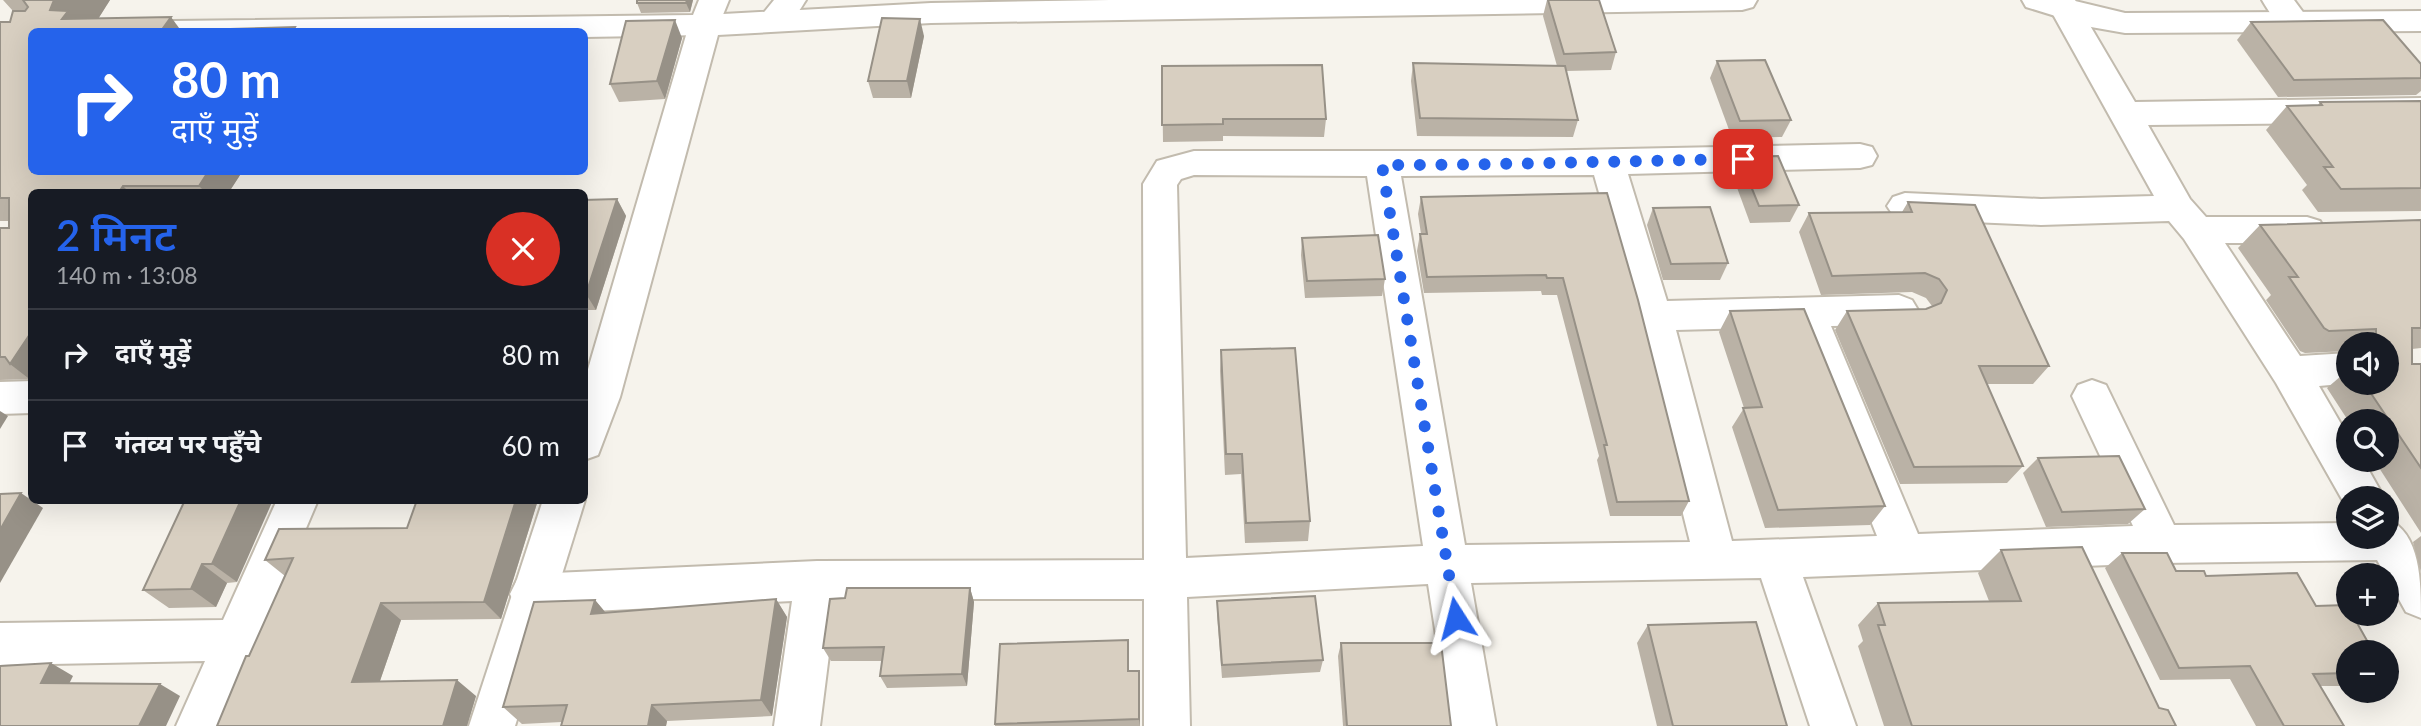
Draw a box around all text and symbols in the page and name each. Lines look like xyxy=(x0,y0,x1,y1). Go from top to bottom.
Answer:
text: 80 m xyxy=(171,50,281,108)
icon: right xyxy=(56,56,147,147)
text: दाएँ मुड़ें xyxy=(171,109,258,148)
pin xyxy=(1713,129,1773,189)
icon: arrive xyxy=(1724,140,1762,178)
text: 2 मिनट xyxy=(56,210,176,260)
button: close xyxy=(486,212,560,286)
text: 140 m · 13:08 xyxy=(56,261,198,289)
map controls xyxy=(2336,332,2399,703)
button: sound xyxy=(2336,332,2399,395)
icon: right xyxy=(56,336,94,374)
text: दाएँ मुड़ें xyxy=(115,336,191,368)
text: 80 m xyxy=(502,339,560,371)
button: search xyxy=(2336,409,2399,472)
icon: arrive xyxy=(56,427,94,465)
text: गंतव्य पर पहुँचे xyxy=(115,427,261,459)
text: 60 m xyxy=(502,430,560,462)
button: layers xyxy=(2336,486,2399,549)
button: + xyxy=(2336,563,2399,626)
position arrow xyxy=(1419,581,1493,655)
button: − xyxy=(2336,640,2399,703)

